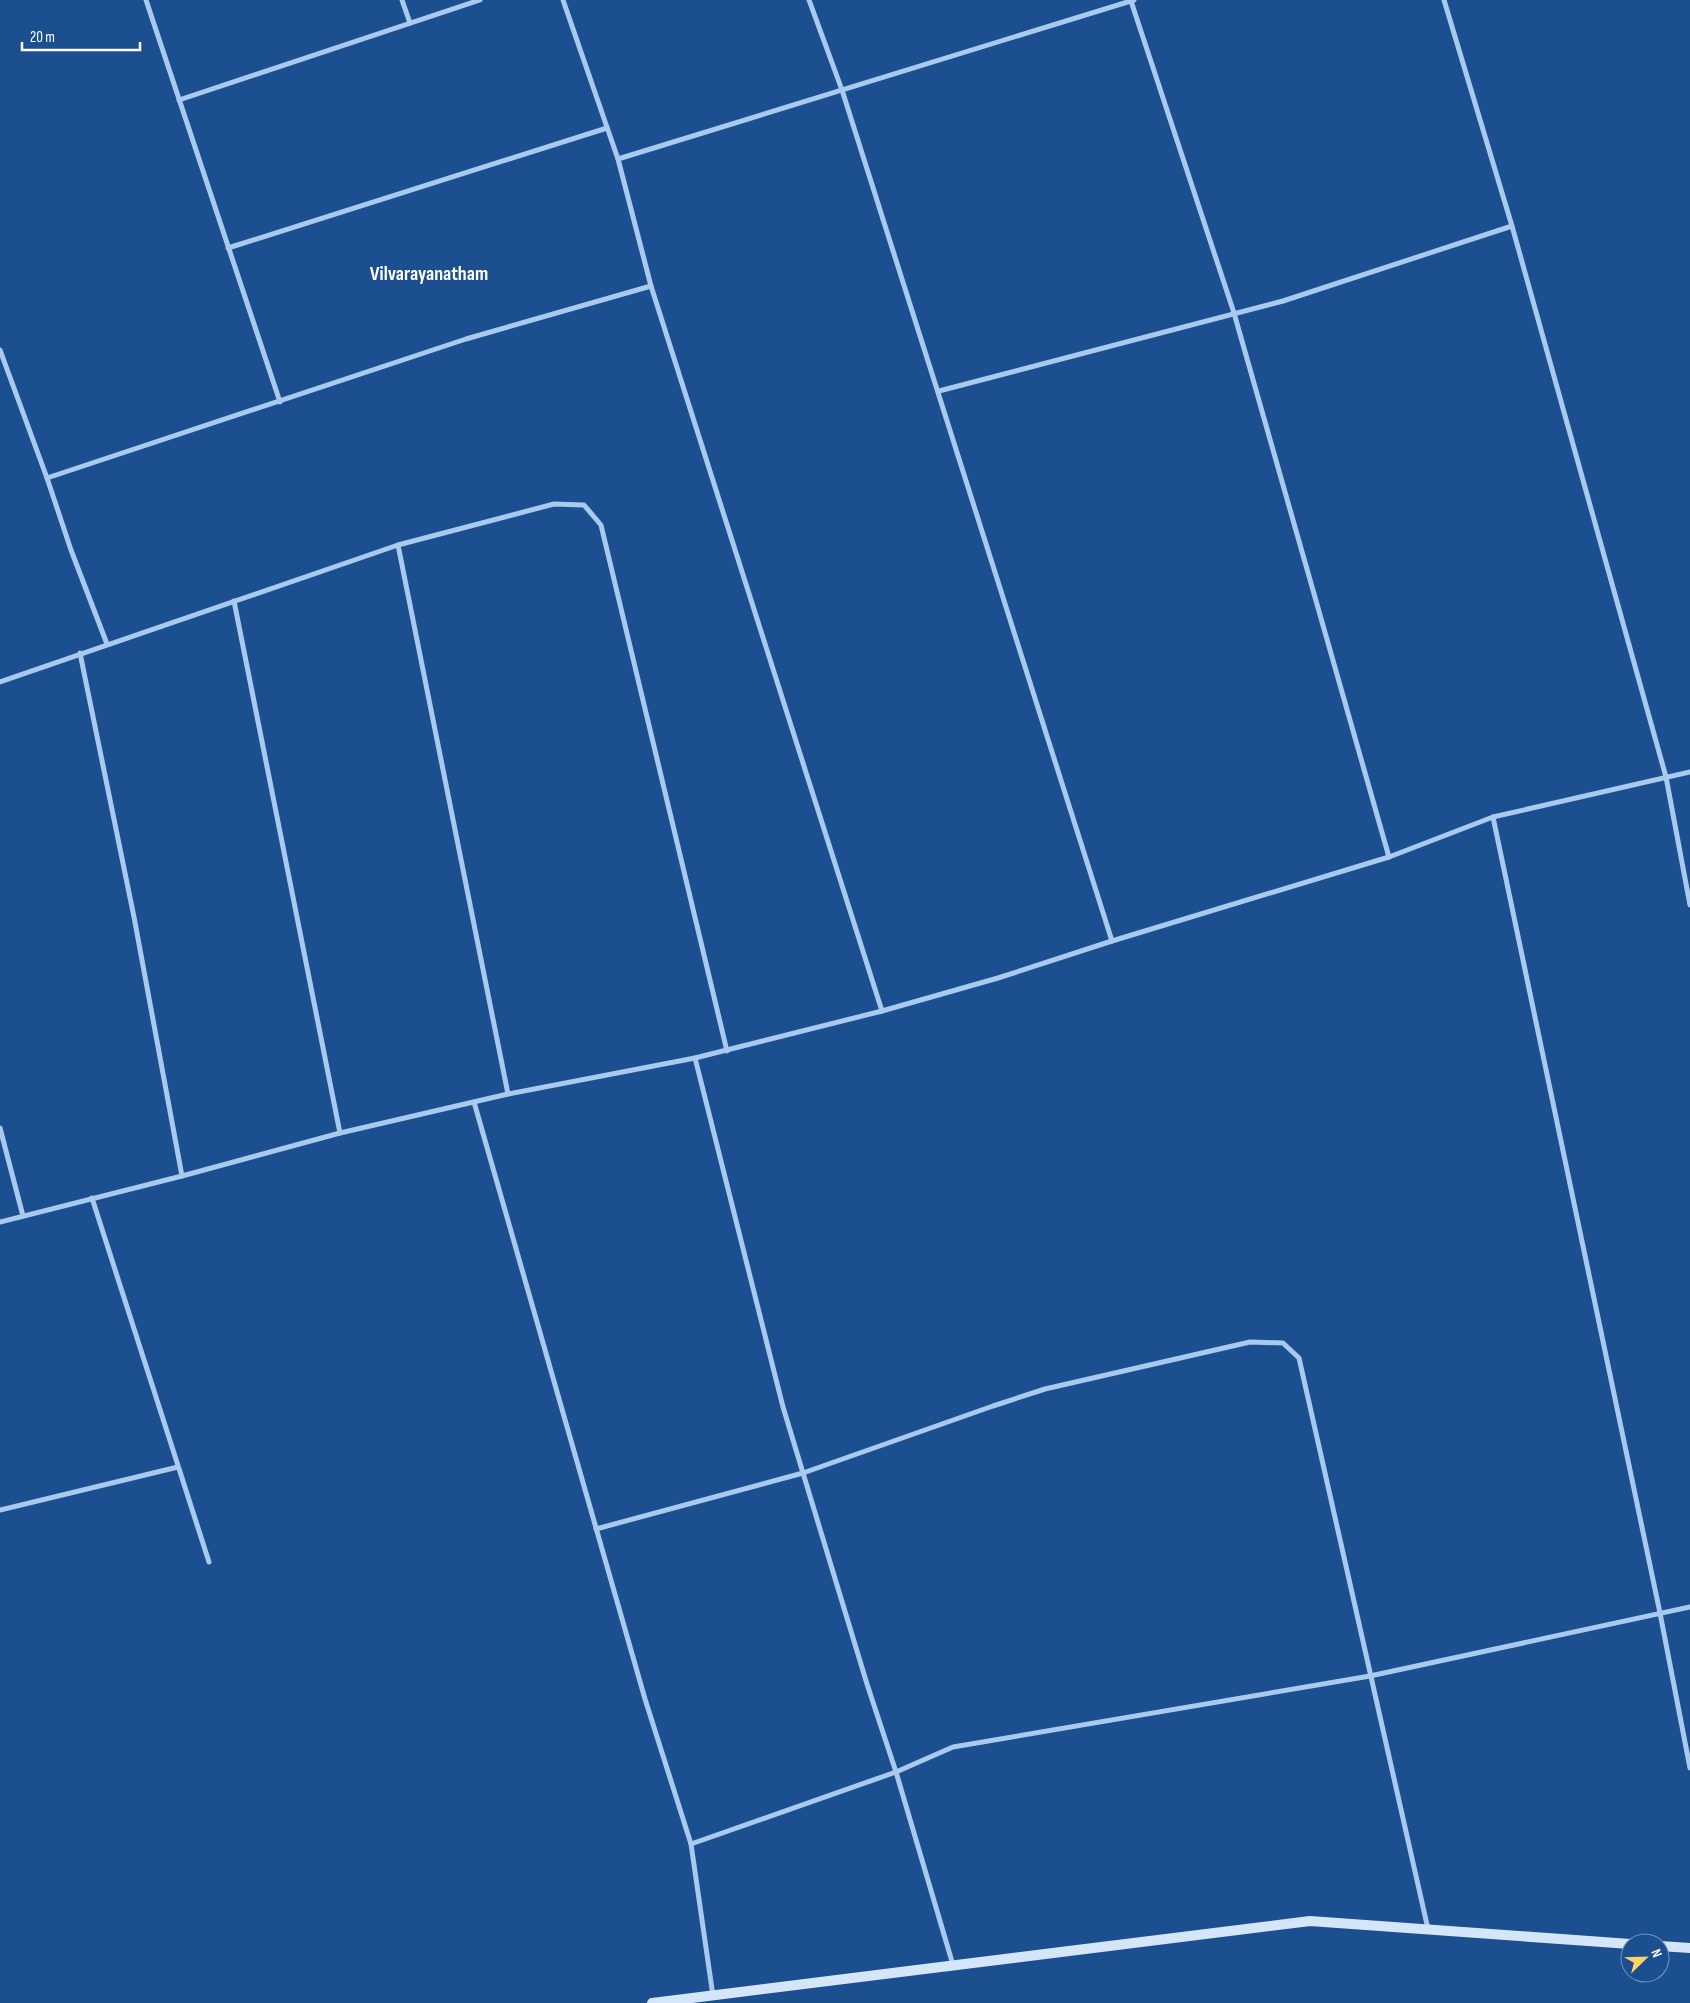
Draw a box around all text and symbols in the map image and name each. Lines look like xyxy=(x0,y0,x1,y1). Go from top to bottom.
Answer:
scale bar xyxy=(22,20,140,52)
text: 20 m xyxy=(30,28,55,47)
district label: Vilvarayanatham xyxy=(370,262,488,286)
north arrow xyxy=(1620,1933,1670,1983)
text: N xyxy=(1647,1946,1666,1960)

